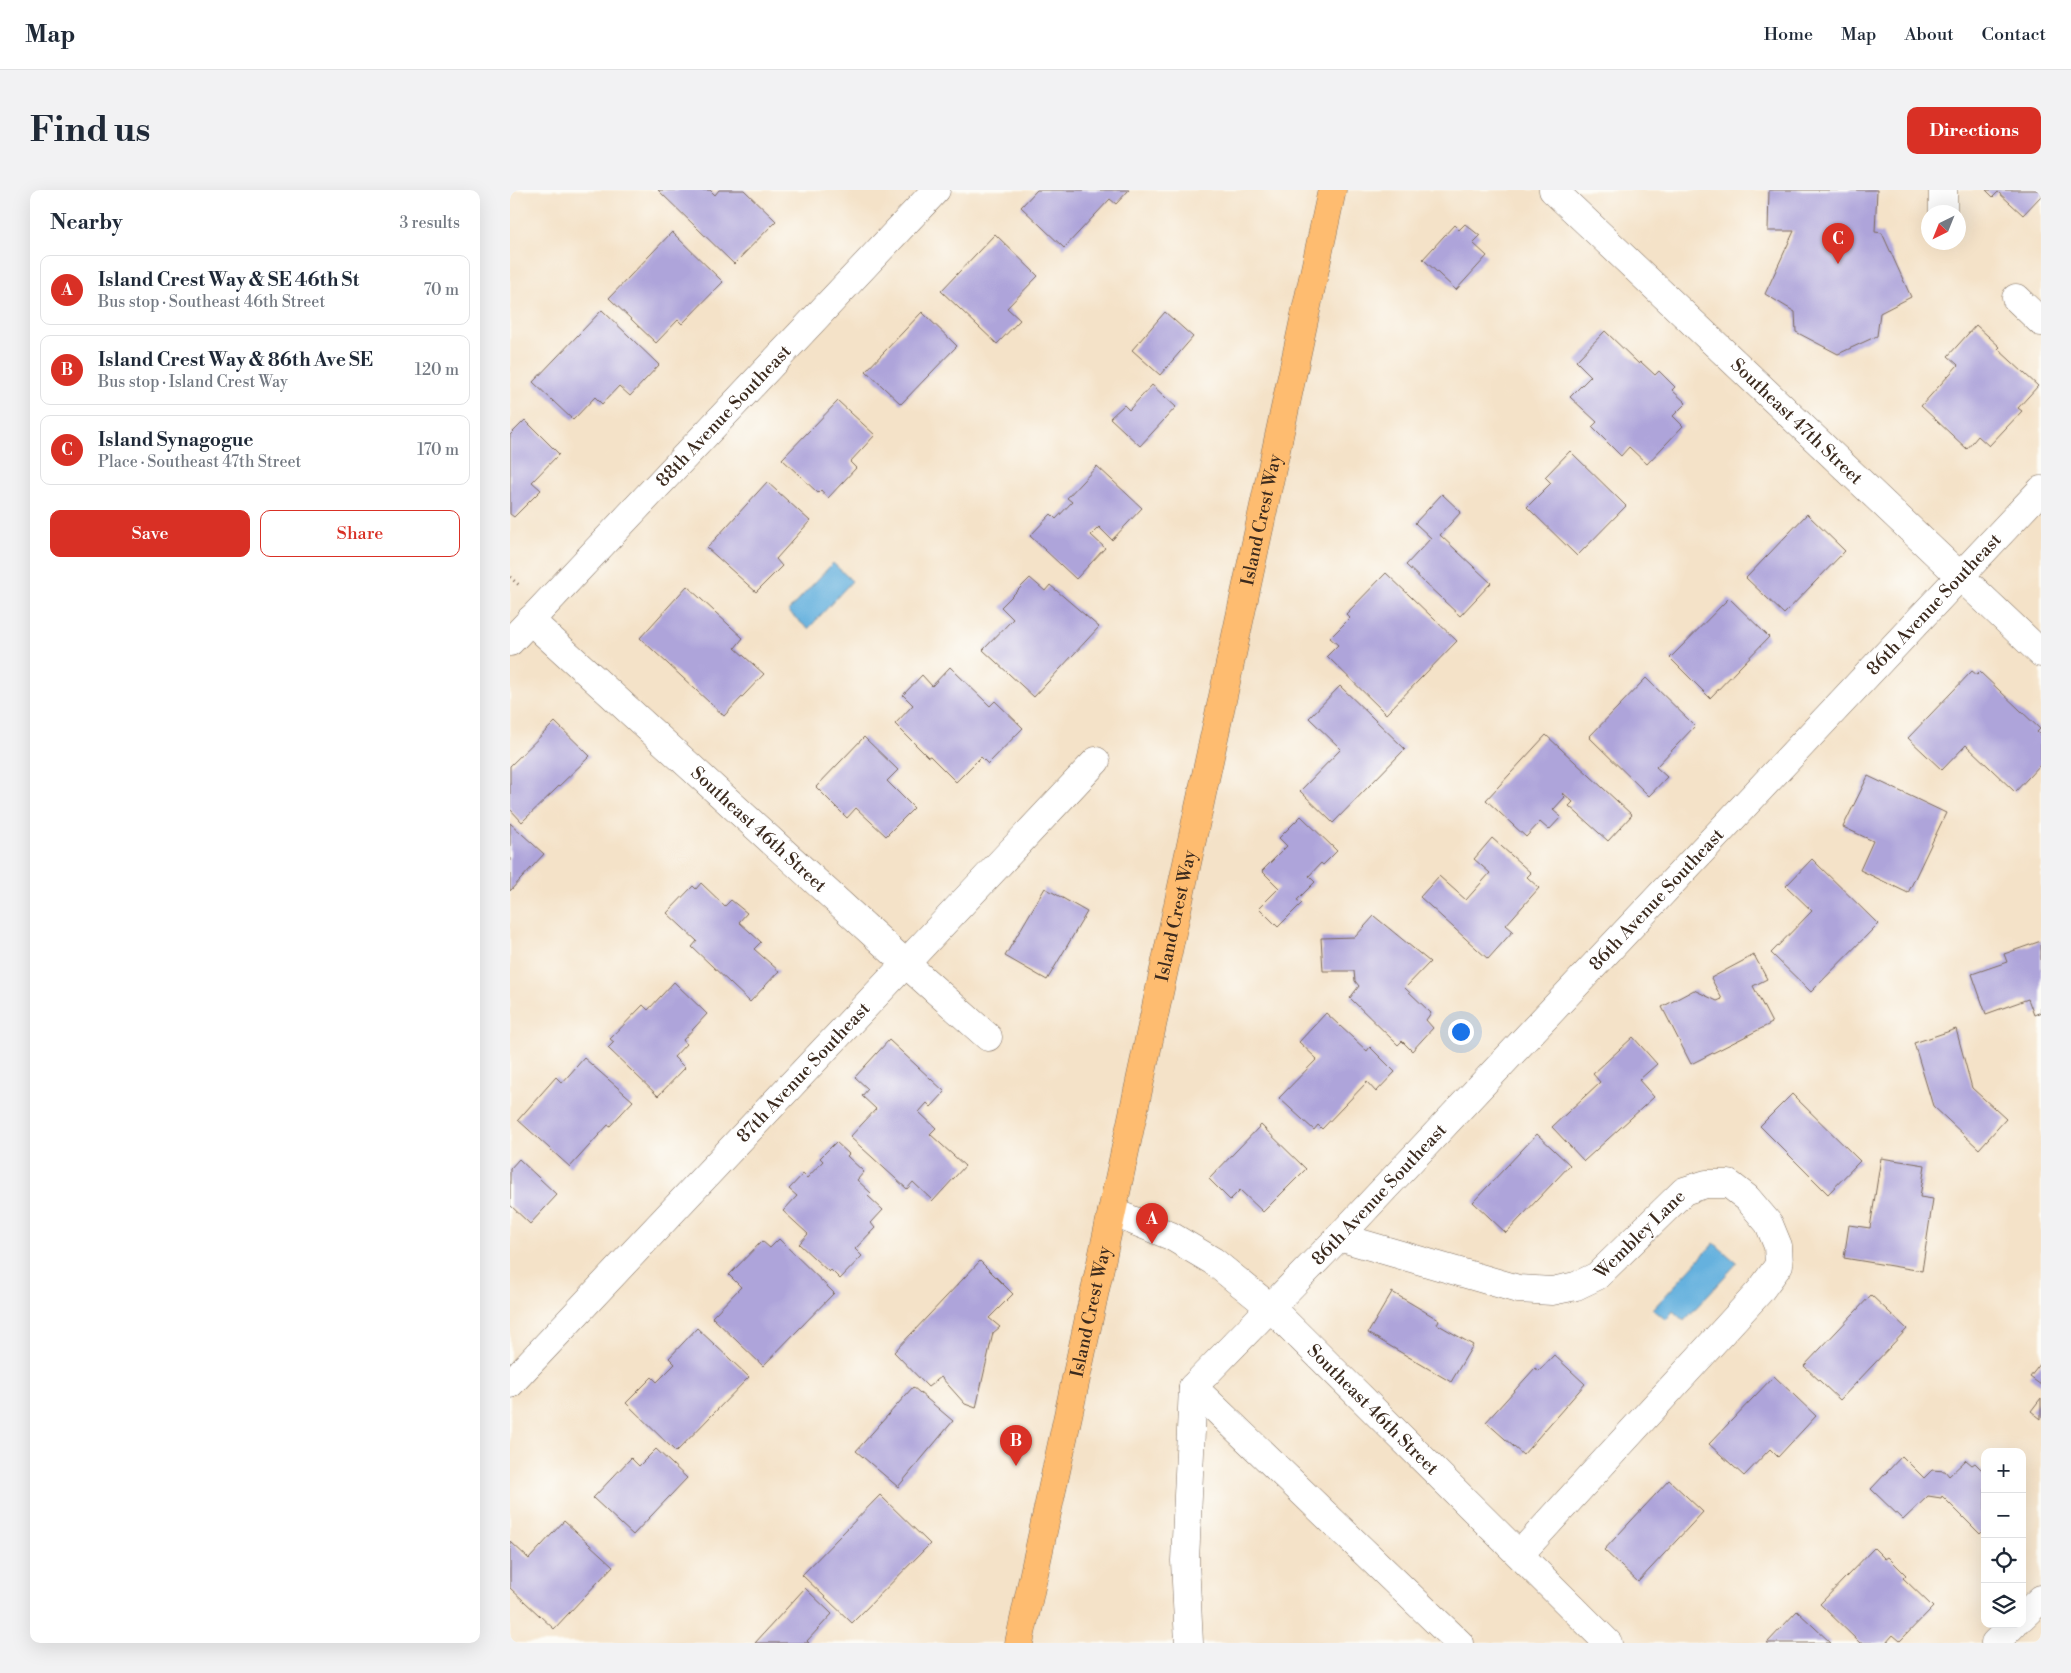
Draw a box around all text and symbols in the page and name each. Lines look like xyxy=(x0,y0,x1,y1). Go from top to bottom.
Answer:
text: Map xyxy=(25,20,75,50)
text: Home xyxy=(1764,23,1813,46)
text: Map xyxy=(1841,23,1877,46)
text: About xyxy=(1905,23,1954,46)
text: Contact xyxy=(1982,23,2046,46)
button: Directions xyxy=(1907,107,2041,154)
text: Find us xyxy=(30,109,150,152)
north arrow xyxy=(1921,205,1966,250)
text: Nearby xyxy=(50,210,123,236)
text: 3 results xyxy=(399,213,460,233)
pin: C xyxy=(1822,223,1854,264)
text: Island Crest Way & SE 46th St xyxy=(98,268,359,292)
text: A xyxy=(61,280,73,300)
text: 70 m xyxy=(423,280,459,300)
text: Bus stop · Southeast 46th Street xyxy=(98,292,325,312)
street label: 88th Avenue Southeast xyxy=(651,340,797,492)
text: Island Crest Way & 86th Ave SE xyxy=(98,348,373,372)
street label: Southeast 47th Street xyxy=(1726,354,1868,490)
text: B xyxy=(61,360,73,380)
text: 120 m xyxy=(415,360,459,380)
text: Bus stop · Island Crest Way xyxy=(98,372,288,392)
text: Island Synagogue xyxy=(98,428,254,452)
text: C xyxy=(61,440,73,460)
text: 170 m xyxy=(417,440,459,460)
text: Place · Southeast 47th Street xyxy=(98,452,301,472)
street label: Island Crest Way xyxy=(1236,452,1287,588)
button: Save xyxy=(50,510,250,557)
button: Share xyxy=(260,510,460,557)
street label: 86th Avenue Southeast xyxy=(1862,528,2007,680)
street label: Southeast 46th Street xyxy=(686,762,832,898)
street label: 86th Avenue Southeast xyxy=(1584,823,1729,976)
street label: Island Crest Way xyxy=(1151,848,1202,984)
street label: 87th Avenue Southeast xyxy=(732,997,876,1148)
your location xyxy=(1448,1019,1474,1045)
street label: 86th Avenue Southeast xyxy=(1307,1118,1452,1270)
street label: Wembley Lane xyxy=(1589,1185,1690,1285)
pin: A xyxy=(1136,1203,1168,1244)
street label: Island Crest Way xyxy=(1066,1244,1116,1380)
street label: Southeast 46th Street xyxy=(1302,1340,1444,1480)
pin: B xyxy=(1000,1425,1032,1466)
map controls xyxy=(1981,1448,2026,1628)
button: + xyxy=(1981,1448,2026,1493)
button: − xyxy=(1981,1493,2026,1538)
button: locate xyxy=(1981,1538,2026,1583)
button: layers xyxy=(1981,1583,2026,1628)

